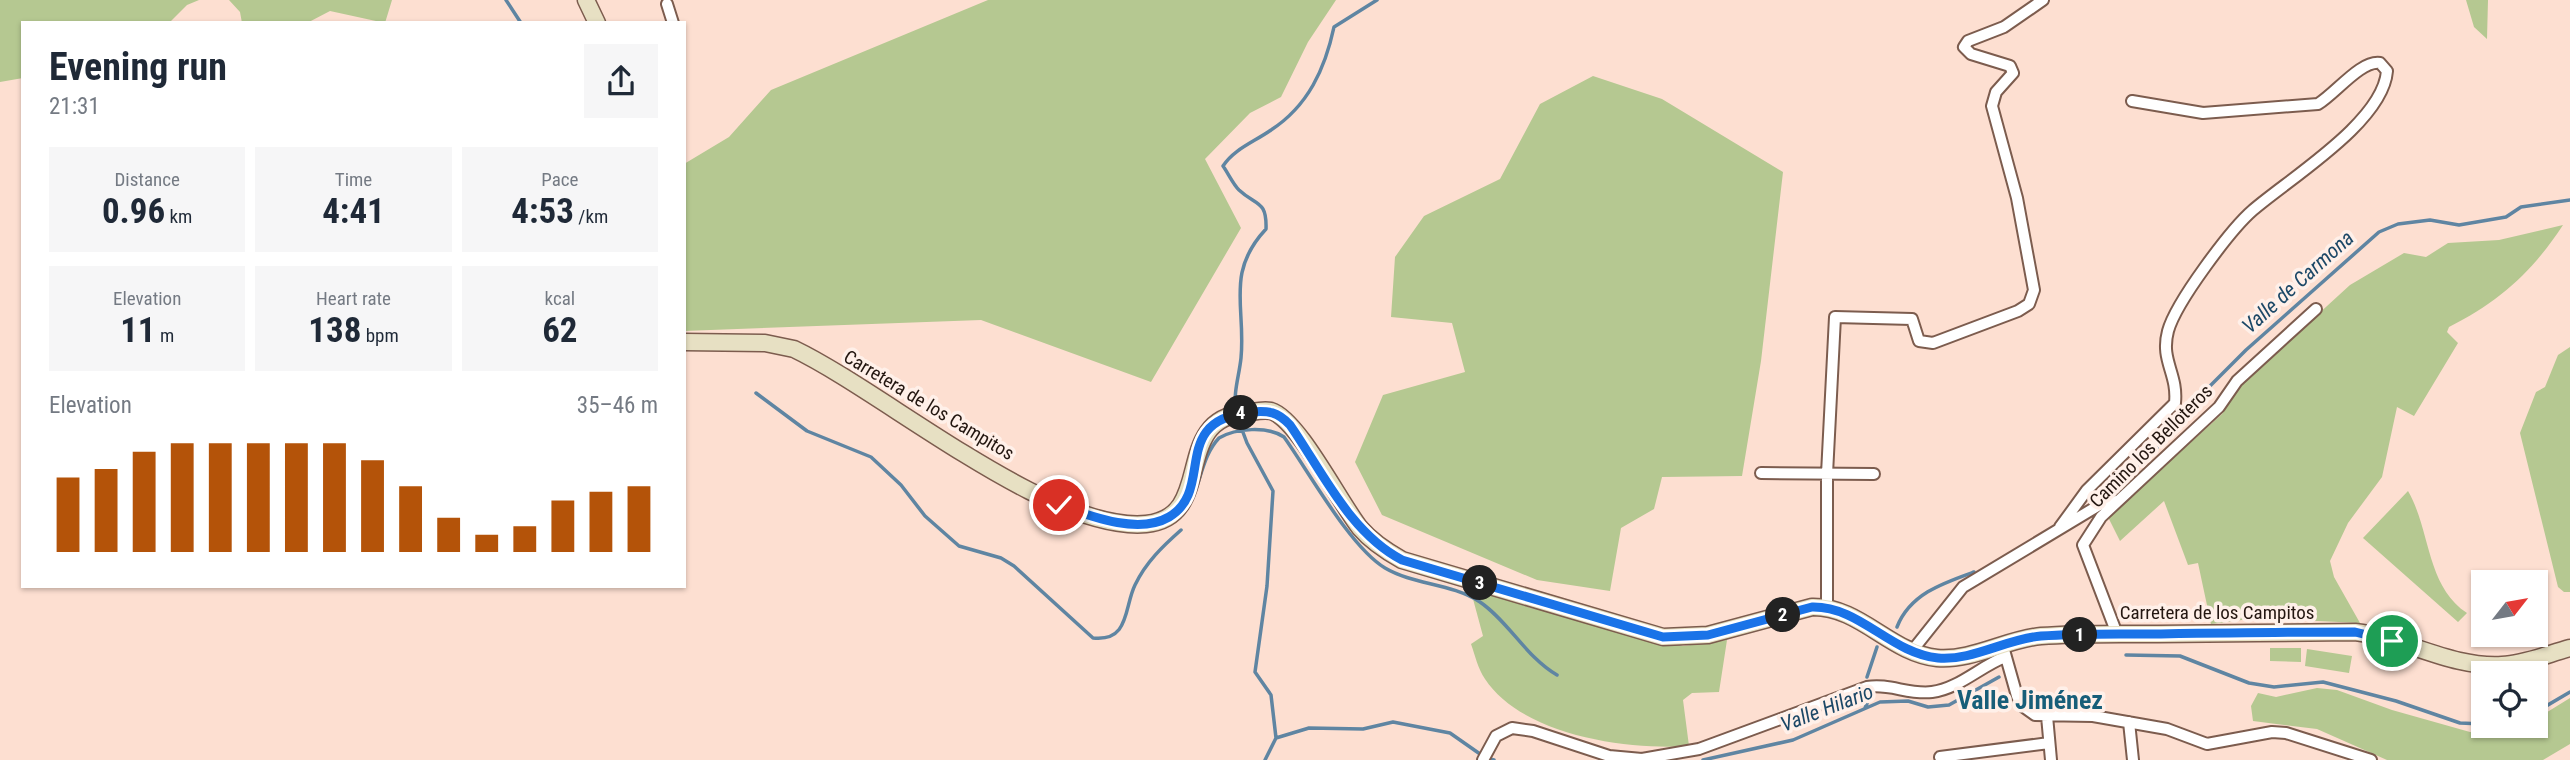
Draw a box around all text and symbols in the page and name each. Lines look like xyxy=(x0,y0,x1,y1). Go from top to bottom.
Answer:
button: share xyxy=(584,44,658,118)
text: Evening run xyxy=(49,45,227,89)
text: 21:31 xyxy=(49,93,100,120)
text: Distance xyxy=(114,168,180,191)
text: Time xyxy=(335,168,372,191)
text: Pace xyxy=(541,168,578,191)
text: 0.96 xyxy=(102,191,165,232)
text: 4:41 xyxy=(322,191,385,232)
text: 4:53 xyxy=(511,191,574,232)
text: km xyxy=(165,205,192,228)
text: /km xyxy=(574,205,608,228)
water label: Valle de Carmona xyxy=(2237,226,2359,338)
text: Elevation xyxy=(113,287,181,310)
text: Heart rate xyxy=(316,287,391,310)
text: kcal xyxy=(545,287,575,310)
text: 11 xyxy=(120,310,156,351)
text: 138 xyxy=(308,310,361,351)
text: 62 xyxy=(542,310,578,351)
text: m xyxy=(156,324,174,347)
text: bpm xyxy=(361,324,399,347)
street label: Carretera de los Campitos xyxy=(840,345,1018,465)
street label: Camino los Belloteros xyxy=(2085,380,2217,512)
text: Elevation xyxy=(49,392,132,419)
text: 35–46 m xyxy=(577,392,658,419)
pin: 4 xyxy=(1224,396,1258,430)
text: 4 xyxy=(1236,401,1245,424)
pin xyxy=(1029,475,1089,535)
icon: check xyxy=(1040,486,1078,524)
pin: 3 xyxy=(1462,566,1498,600)
north arrow xyxy=(2471,570,2548,648)
map controls xyxy=(2471,570,2548,738)
text: 3 xyxy=(1475,571,1484,594)
pin: 2 xyxy=(1766,598,1800,632)
street label: Carretera de los Campitos xyxy=(2120,601,2314,624)
text: 2 xyxy=(1778,603,1787,626)
pin xyxy=(2362,611,2422,671)
pin: 1 xyxy=(2062,618,2098,652)
icon: arrive xyxy=(2373,622,2411,660)
text: 1 xyxy=(2075,623,2084,646)
button: locate xyxy=(2471,661,2548,738)
water label: Valle Hilario xyxy=(1777,679,1877,737)
district label: Valle Jiménez xyxy=(1957,685,2103,715)

